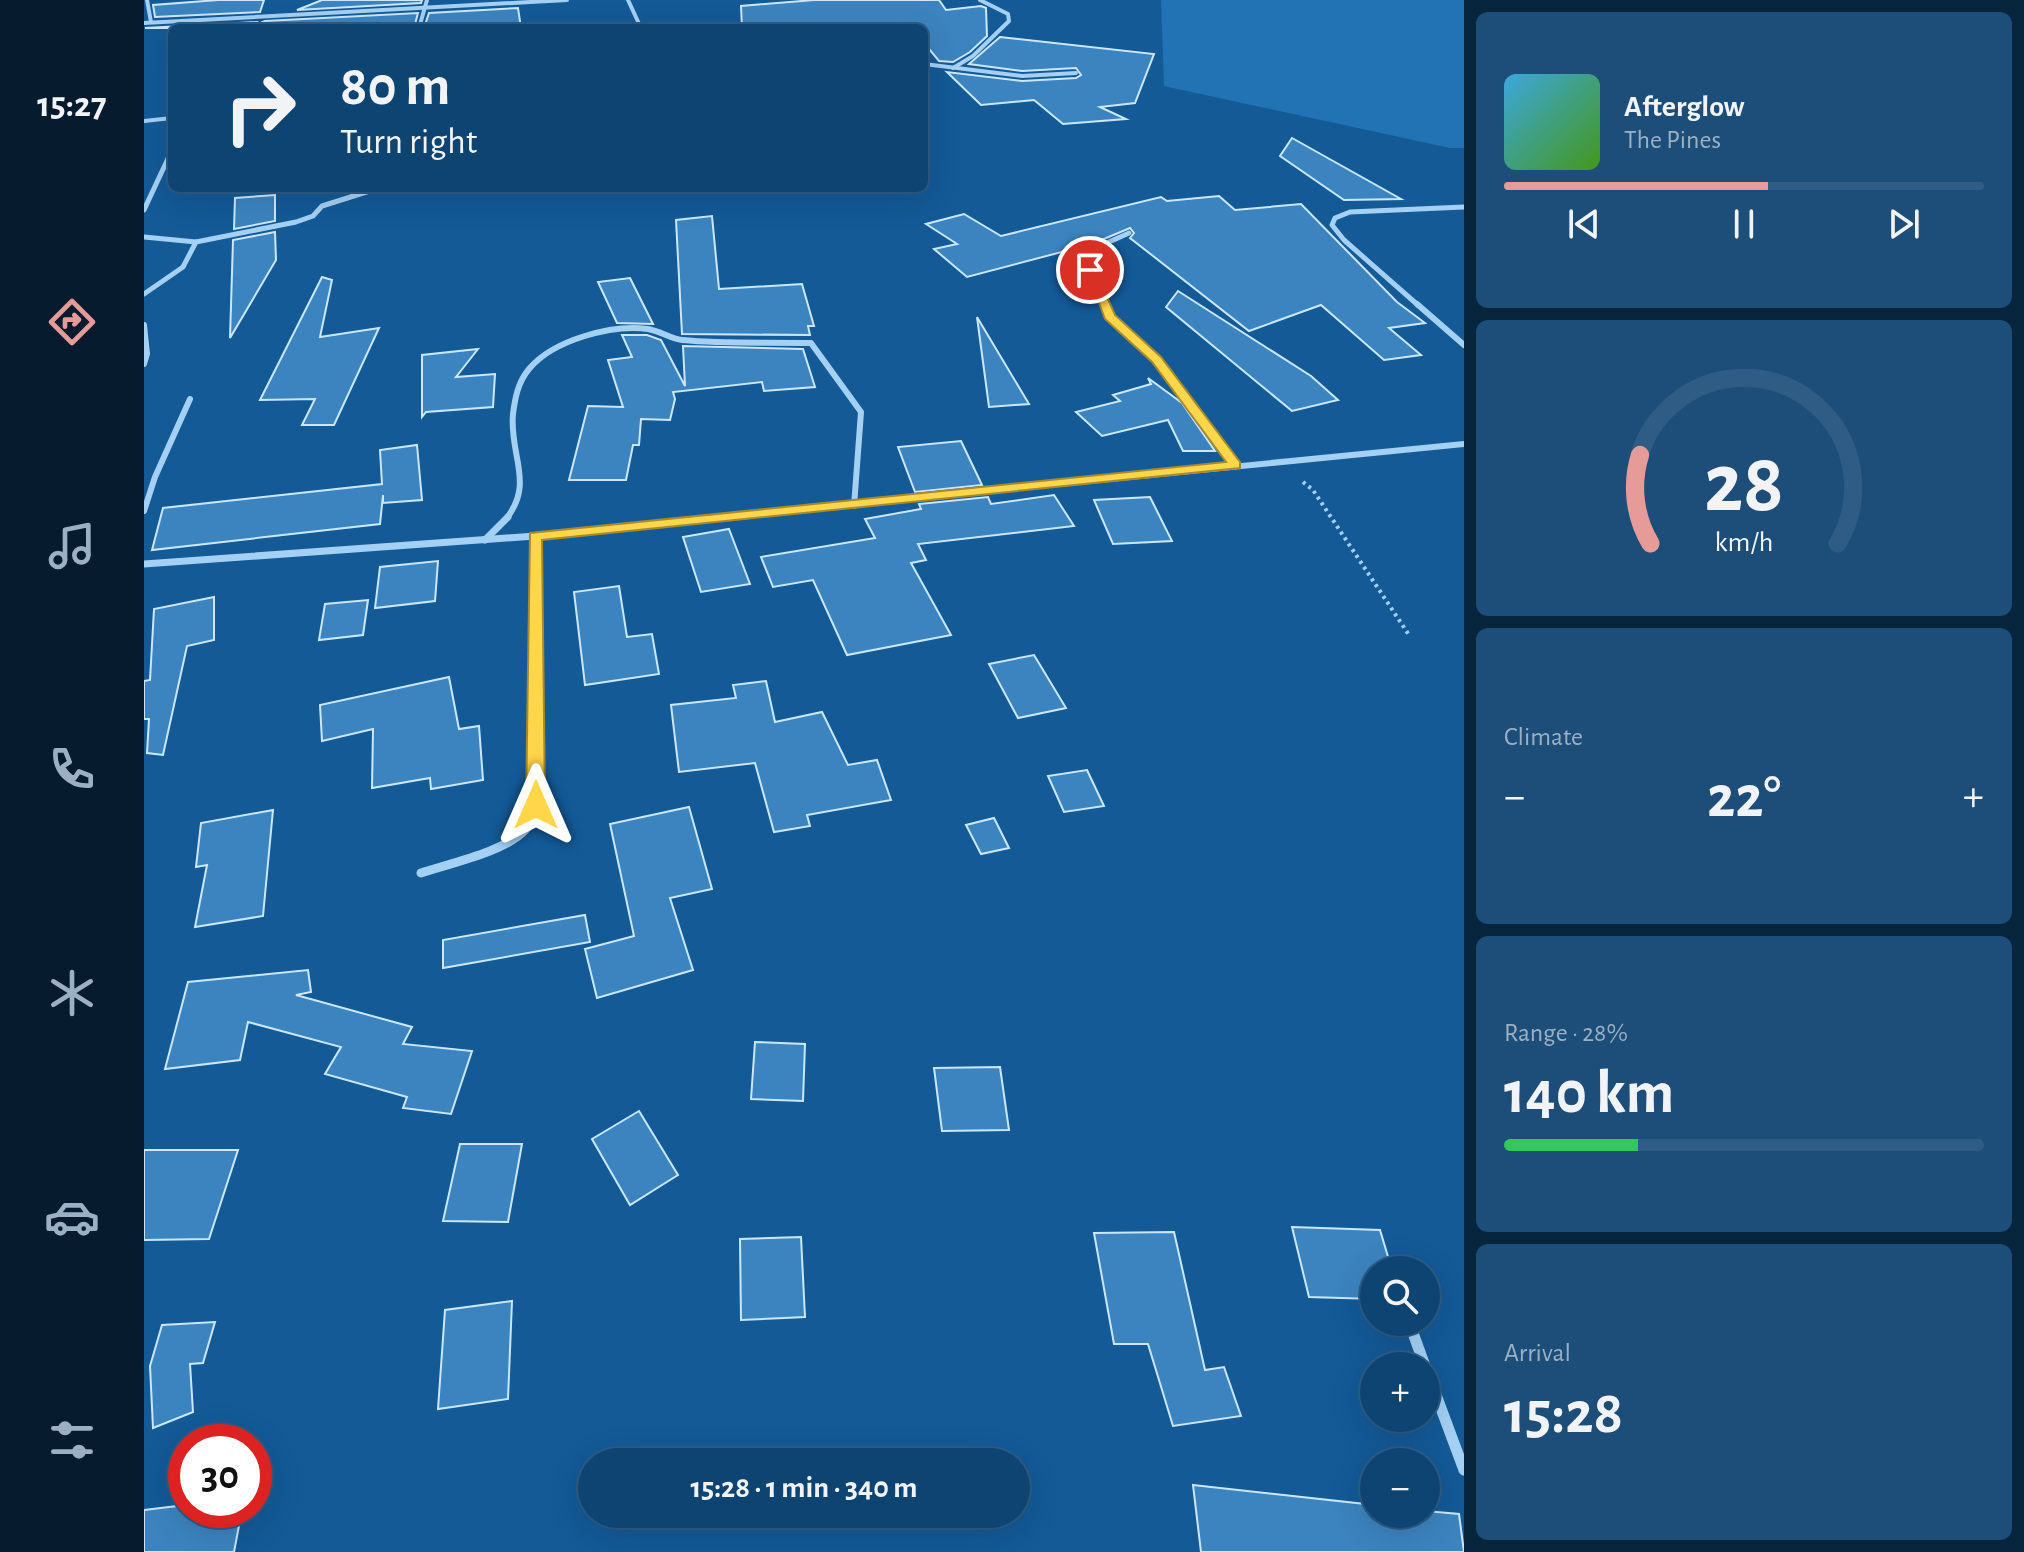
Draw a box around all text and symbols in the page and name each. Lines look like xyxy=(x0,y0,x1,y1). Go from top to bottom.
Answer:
icon: right xyxy=(208,56,312,160)
text: 80 m xyxy=(340,59,450,115)
text: 15:27 xyxy=(37,87,107,123)
text: Afterglow xyxy=(1624,92,1745,122)
text: Turn right xyxy=(340,124,477,160)
text: The Pines xyxy=(1624,127,1721,153)
icon: previous xyxy=(1562,202,1606,246)
icon: pause xyxy=(1722,202,1766,246)
icon: next xyxy=(1882,202,1926,246)
pin xyxy=(1056,236,1124,304)
icon: arrive xyxy=(1068,248,1112,292)
icon: directions xyxy=(44,294,100,350)
text: 28 xyxy=(1704,443,1784,527)
icon: music xyxy=(44,518,100,574)
text: km/h xyxy=(1715,528,1773,557)
text: Climate xyxy=(1504,724,1583,750)
icon: phone xyxy=(44,741,100,797)
position arrow xyxy=(494,763,578,847)
text: 22° xyxy=(1707,768,1781,828)
text: − xyxy=(1504,775,1525,819)
text: + xyxy=(1963,775,1984,819)
icon: climate xyxy=(44,965,100,1021)
text: Range · 28% xyxy=(1504,1020,1628,1046)
text: 140 km xyxy=(1504,1064,1674,1124)
icon: car xyxy=(44,1189,100,1245)
map controls xyxy=(1360,1256,1440,1528)
button: search xyxy=(1360,1256,1440,1336)
text: Arrival xyxy=(1504,1340,1571,1366)
button: + xyxy=(1360,1352,1440,1432)
text: 15:28 xyxy=(1504,1384,1623,1444)
icon: filters xyxy=(44,1412,100,1468)
speed limit sign: 30 xyxy=(168,1424,272,1528)
button: − xyxy=(1360,1448,1440,1528)
text: 15:28 · 1 min · 340 m xyxy=(690,1473,918,1503)

